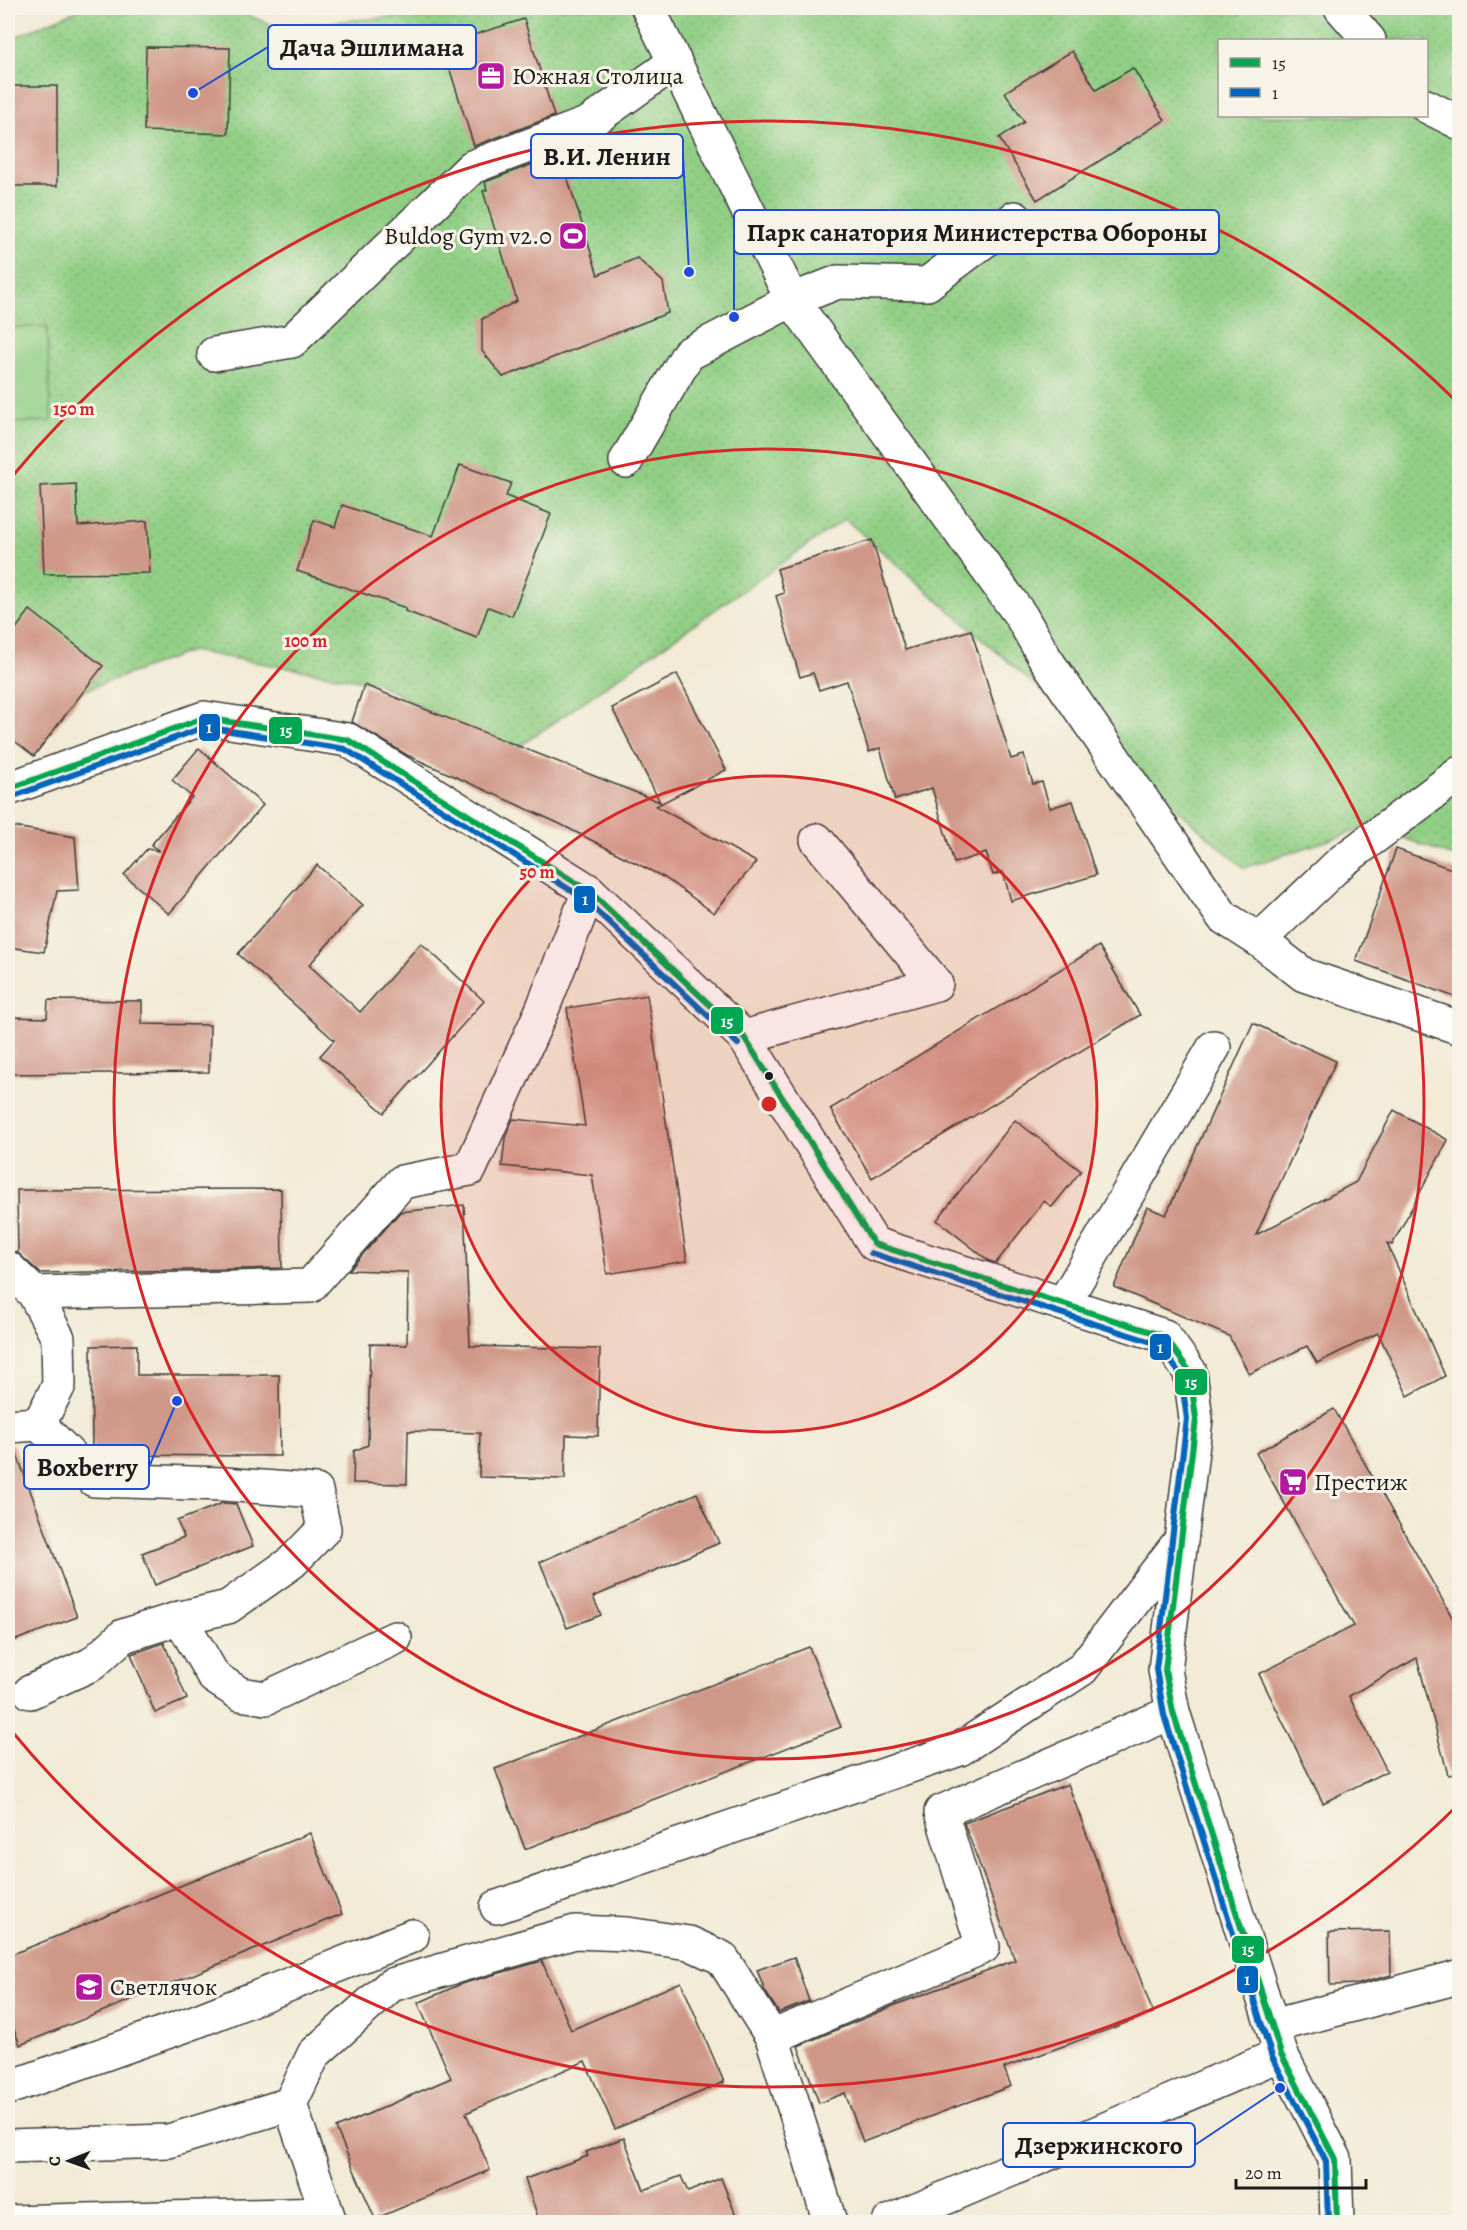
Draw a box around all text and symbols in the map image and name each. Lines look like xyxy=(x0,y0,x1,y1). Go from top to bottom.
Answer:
callout: Дача Эшлимана xyxy=(268,25,476,69)
text: Дача Эшлимана xyxy=(280,30,465,65)
legend xyxy=(1218,39,1428,117)
text: 15 xyxy=(1272,51,1286,75)
office icon: Южная Столица xyxy=(475,60,507,92)
place label: Южная Столица xyxy=(512,60,684,92)
text: 1 xyxy=(1272,81,1278,105)
callout: В.И. Ленин xyxy=(531,134,683,178)
text: В.И. Ленин xyxy=(543,139,671,174)
callout: Парк санатория Министерства Обороны xyxy=(734,210,1219,254)
text: Парк санатория Министерства Обороны xyxy=(747,215,1207,250)
place label: Buldog Gym v2.0 xyxy=(384,220,552,252)
sports icon: Buldog Gym v2.0 xyxy=(557,220,589,252)
text: 150 m xyxy=(53,397,95,421)
text: 100 m xyxy=(285,629,327,653)
line badge: 1 xyxy=(198,713,221,742)
line badge: 15 xyxy=(268,716,303,745)
text: 1 xyxy=(206,717,212,739)
text: 15 xyxy=(280,720,292,742)
text: 50 m xyxy=(520,860,554,884)
line badge: 1 xyxy=(573,885,596,914)
text: 1 xyxy=(582,889,588,911)
line badge: 15 xyxy=(710,1006,744,1035)
text: 15 xyxy=(721,1011,733,1033)
unlabelled marker xyxy=(763,1070,775,1082)
centre of rings xyxy=(759,1094,779,1114)
line badge: 1 xyxy=(1149,1333,1172,1361)
text: 1 xyxy=(1157,1337,1163,1359)
line badge: 15 xyxy=(1174,1368,1208,1396)
text: 15 xyxy=(1185,1372,1197,1394)
callout: Boxberry xyxy=(24,1445,149,1489)
text: Boxberry xyxy=(36,1450,139,1485)
supermarket icon: Престиж xyxy=(1277,1466,1309,1498)
place label: Престиж xyxy=(1314,1466,1408,1498)
line badge: 15 xyxy=(1231,1935,1265,1964)
text: 15 xyxy=(1242,1939,1254,1961)
line badge: 1 xyxy=(1236,1965,1259,1994)
text: 1 xyxy=(1244,1969,1250,1991)
school or university icon: Светлячок xyxy=(73,1971,105,2003)
place label: Светлячок xyxy=(110,1971,217,2003)
callout: Дзержинского xyxy=(1003,2123,1195,2167)
text: Дзержинского xyxy=(1015,2128,1183,2163)
north arrow xyxy=(39,2131,99,2191)
scale bar xyxy=(1236,2152,1366,2190)
text: С xyxy=(44,2156,66,2166)
text: 20 m xyxy=(1245,2161,1282,2185)

